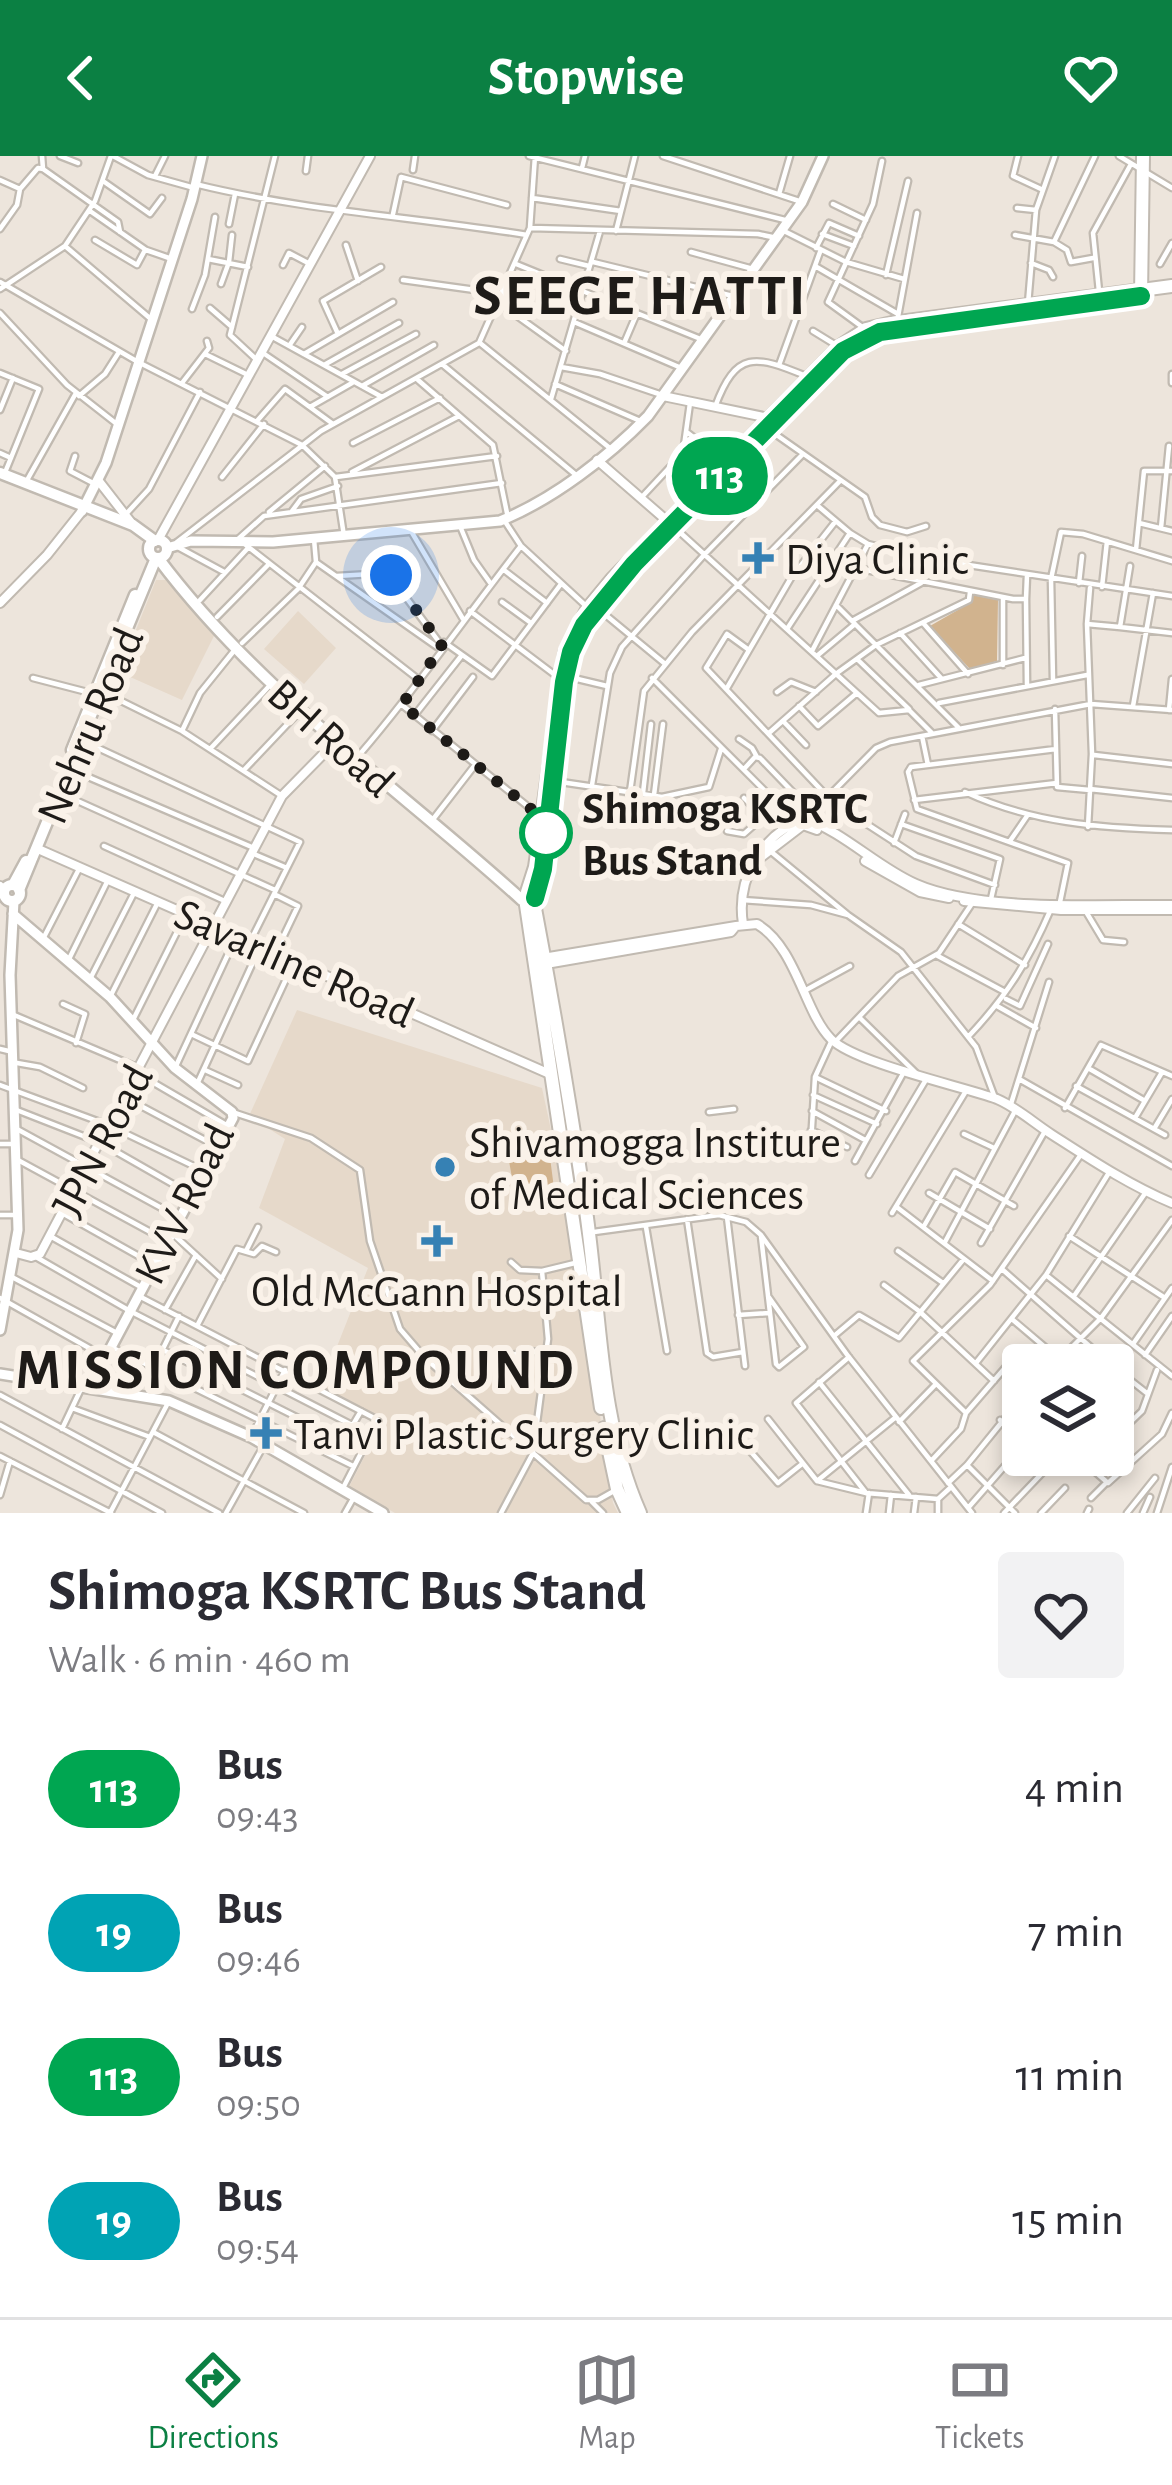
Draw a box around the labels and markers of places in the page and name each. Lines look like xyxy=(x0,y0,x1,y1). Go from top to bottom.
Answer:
place label: Diya Clinic xyxy=(785,538,968,583)
marker: Diya Clinic xyxy=(742,542,774,574)
place label: Shimoga KSRTC Bus Stand xyxy=(582,787,867,884)
marker: Shimoga KSRTC Bus Stand xyxy=(521,808,571,858)
place label: Shivamogga Institure of Medical Sciences xyxy=(469,1121,841,1218)
marker: Shivamogga Institure of Medical Sciences xyxy=(432,1154,458,1180)
marker: Old McGann Hospital xyxy=(421,1225,453,1257)
place label: Old McGann Hospital xyxy=(251,1270,623,1315)
place label: Tanvi Plastic Surgery Clinic xyxy=(293,1413,754,1458)
marker: Tanvi Plastic Surgery Clinic xyxy=(250,1417,282,1449)

